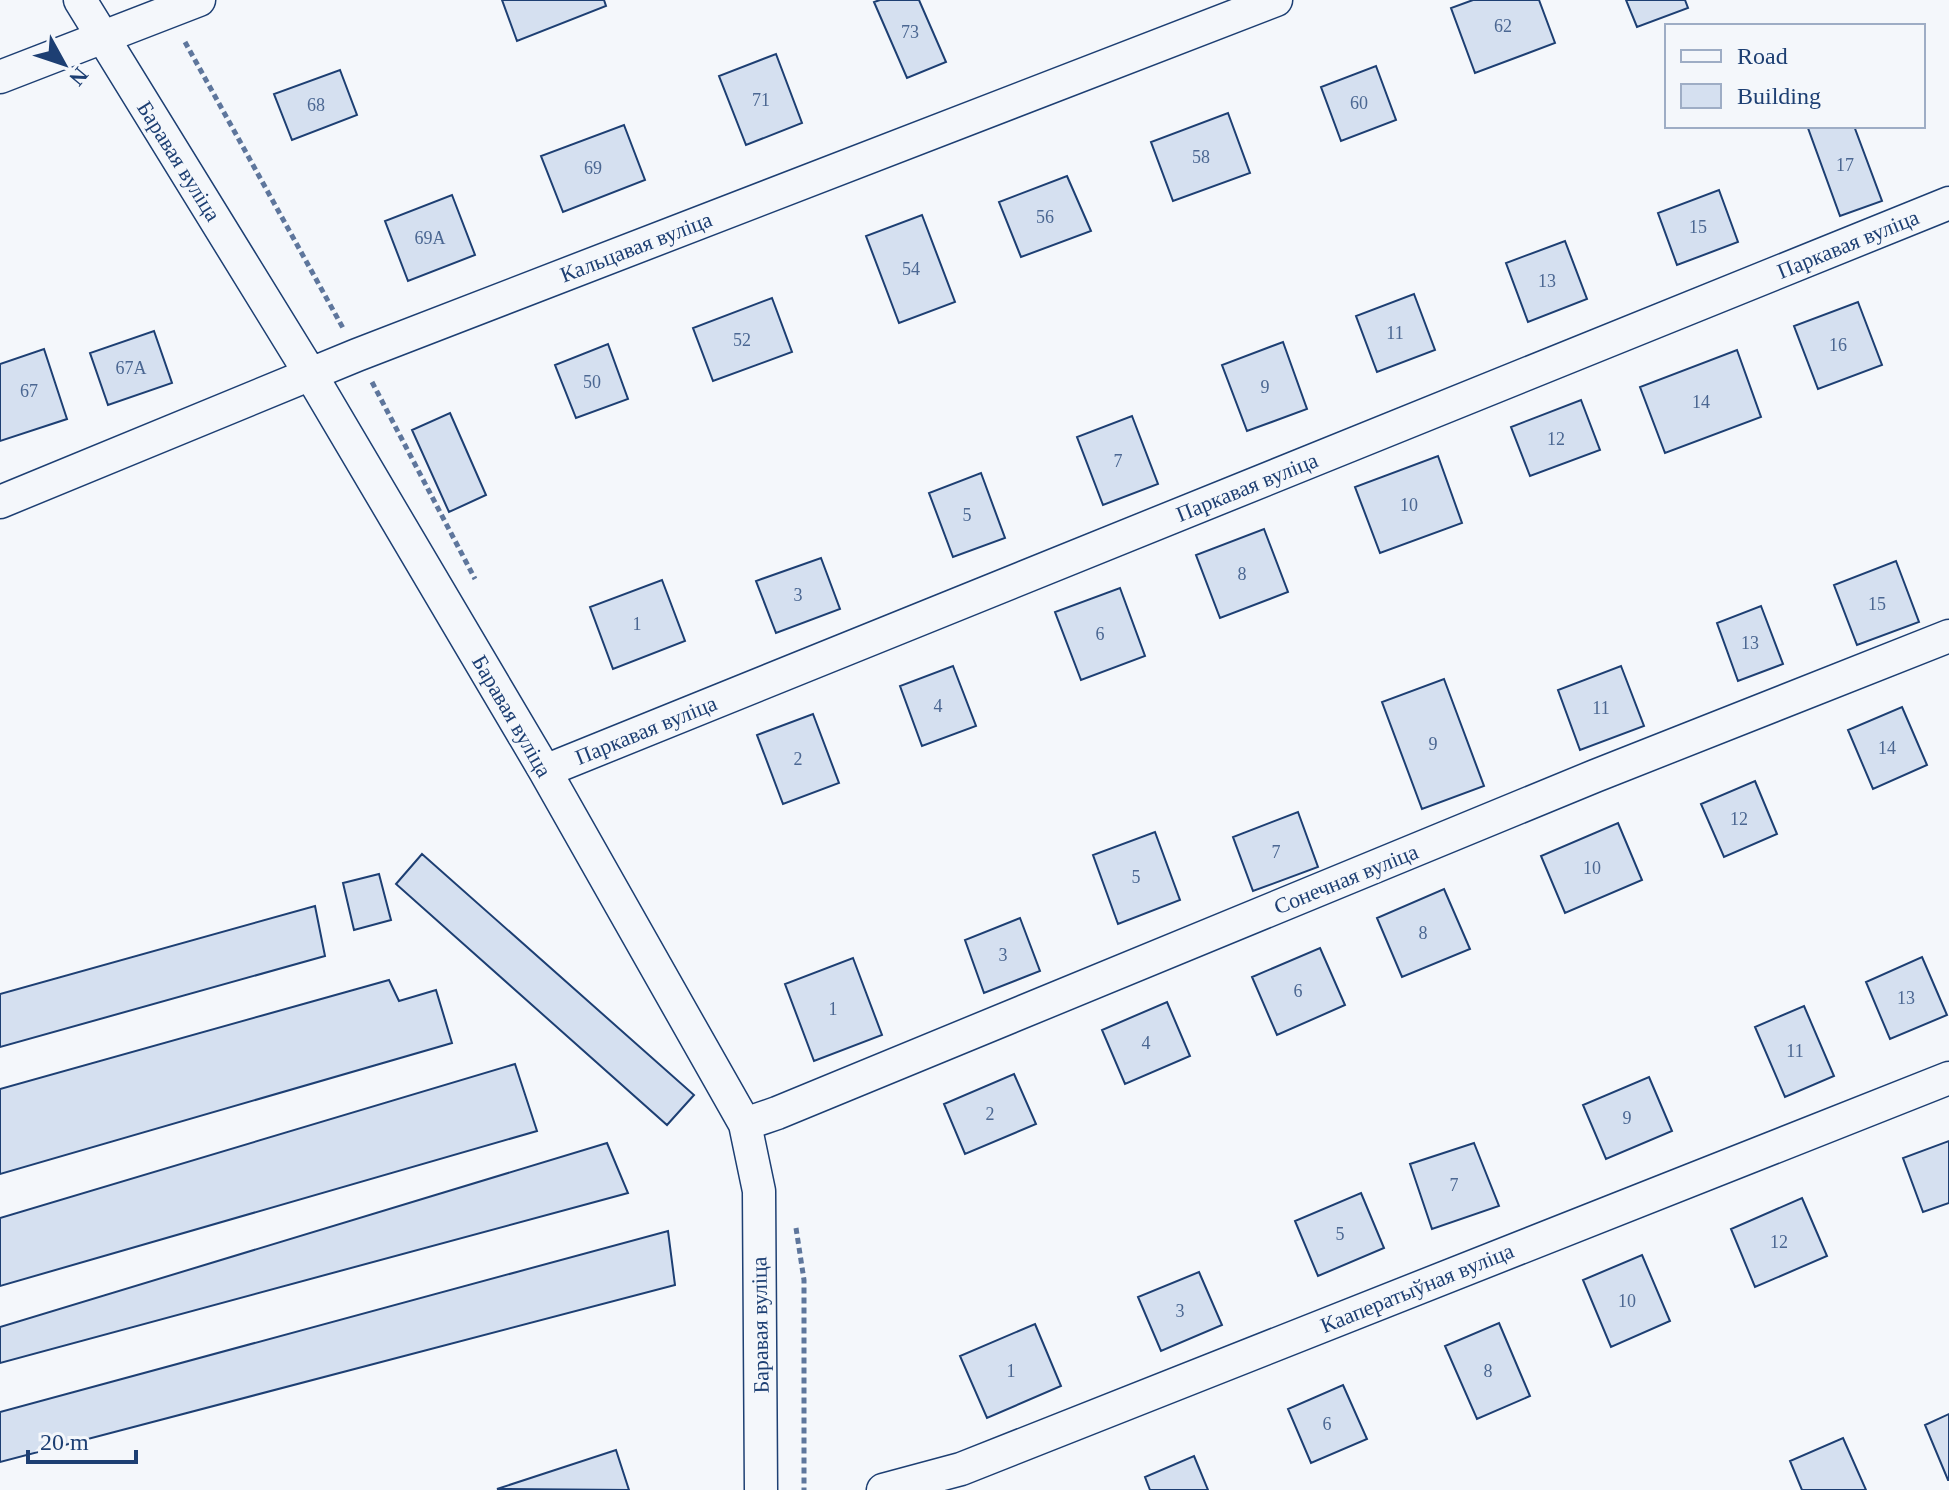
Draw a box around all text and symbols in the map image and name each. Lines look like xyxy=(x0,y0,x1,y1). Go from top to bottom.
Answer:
house number: 62 xyxy=(1494,16,1512,36)
house number: 73 xyxy=(901,22,919,42)
north arrow xyxy=(24,24,104,104)
legend xyxy=(1665,24,1925,128)
text: Road xyxy=(1737,43,1788,69)
text: N xyxy=(64,62,94,91)
text: Building xyxy=(1737,83,1821,109)
house number: 71 xyxy=(752,90,770,110)
house number: 60 xyxy=(1350,93,1368,113)
house number: 68 xyxy=(307,95,325,115)
street label: Баравая вуліца xyxy=(132,96,226,226)
house number: 58 xyxy=(1192,147,1210,167)
house number: 17 xyxy=(1836,155,1854,175)
house number: 69 xyxy=(584,158,602,178)
street label: Паркавая вуліца xyxy=(1774,204,1923,284)
street label: Кальцавая вуліца xyxy=(557,206,716,287)
house number: 56 xyxy=(1036,207,1054,227)
house number: 15 xyxy=(1689,217,1707,237)
house number: 69А xyxy=(415,228,446,248)
house number: 54 xyxy=(902,259,920,279)
house number: 13 xyxy=(1538,271,1556,291)
house number: 11 xyxy=(1386,323,1404,343)
house number: 52 xyxy=(733,330,751,350)
house number: 16 xyxy=(1829,335,1847,355)
house number: 67А xyxy=(116,358,147,378)
house number: 50 xyxy=(583,372,601,392)
house number: 9 xyxy=(1261,377,1270,397)
house number: 67 xyxy=(20,381,38,401)
house number: 14 xyxy=(1692,392,1710,412)
house number: 12 xyxy=(1547,429,1565,449)
street label: Паркавая вуліца xyxy=(1173,447,1322,527)
house number: 7 xyxy=(1114,451,1123,471)
house number: 10 xyxy=(1400,495,1418,515)
house number: 5 xyxy=(963,505,972,525)
house number: 8 xyxy=(1238,564,1247,584)
house number: 3 xyxy=(794,585,803,605)
house number: 15 xyxy=(1868,594,1886,614)
house number: 1 xyxy=(633,614,642,634)
house number: 6 xyxy=(1096,624,1105,644)
house number: 13 xyxy=(1741,633,1759,653)
street label: Баравая вуліца xyxy=(467,650,557,782)
street label: Паркавая вуліца xyxy=(572,690,721,770)
house number: 4 xyxy=(934,696,943,716)
house number: 11 xyxy=(1592,698,1610,718)
house number: 9 xyxy=(1429,734,1438,754)
house number: 14 xyxy=(1878,738,1896,758)
house number: 2 xyxy=(794,749,803,769)
house number: 12 xyxy=(1730,809,1748,829)
street label: Сонечная вуліца xyxy=(1270,839,1422,919)
house number: 7 xyxy=(1272,842,1281,862)
house number: 10 xyxy=(1583,858,1601,878)
house number: 5 xyxy=(1132,867,1141,887)
house number: 8 xyxy=(1419,923,1428,943)
house number: 3 xyxy=(999,945,1008,965)
house number: 6 xyxy=(1294,981,1303,1001)
house number: 13 xyxy=(1897,988,1915,1008)
house number: 1 xyxy=(829,999,838,1019)
house number: 4 xyxy=(1142,1033,1151,1053)
house number: 11 xyxy=(1786,1041,1804,1061)
house number: 2 xyxy=(986,1104,995,1124)
house number: 9 xyxy=(1623,1108,1632,1128)
house number: 7 xyxy=(1450,1175,1459,1195)
house number: 5 xyxy=(1336,1224,1345,1244)
house number: 12 xyxy=(1770,1232,1788,1252)
street label: Кааператыўная вуліца xyxy=(1317,1238,1517,1338)
street label: Баравая вуліца xyxy=(746,1256,774,1394)
house number: 10 xyxy=(1618,1291,1636,1311)
house number: 3 xyxy=(1176,1301,1185,1321)
house number: 1 xyxy=(1007,1361,1016,1381)
house number: 8 xyxy=(1484,1361,1493,1381)
scale bar xyxy=(28,1414,136,1464)
house number: 6 xyxy=(1323,1414,1332,1434)
text: 20 m xyxy=(40,1429,89,1455)

